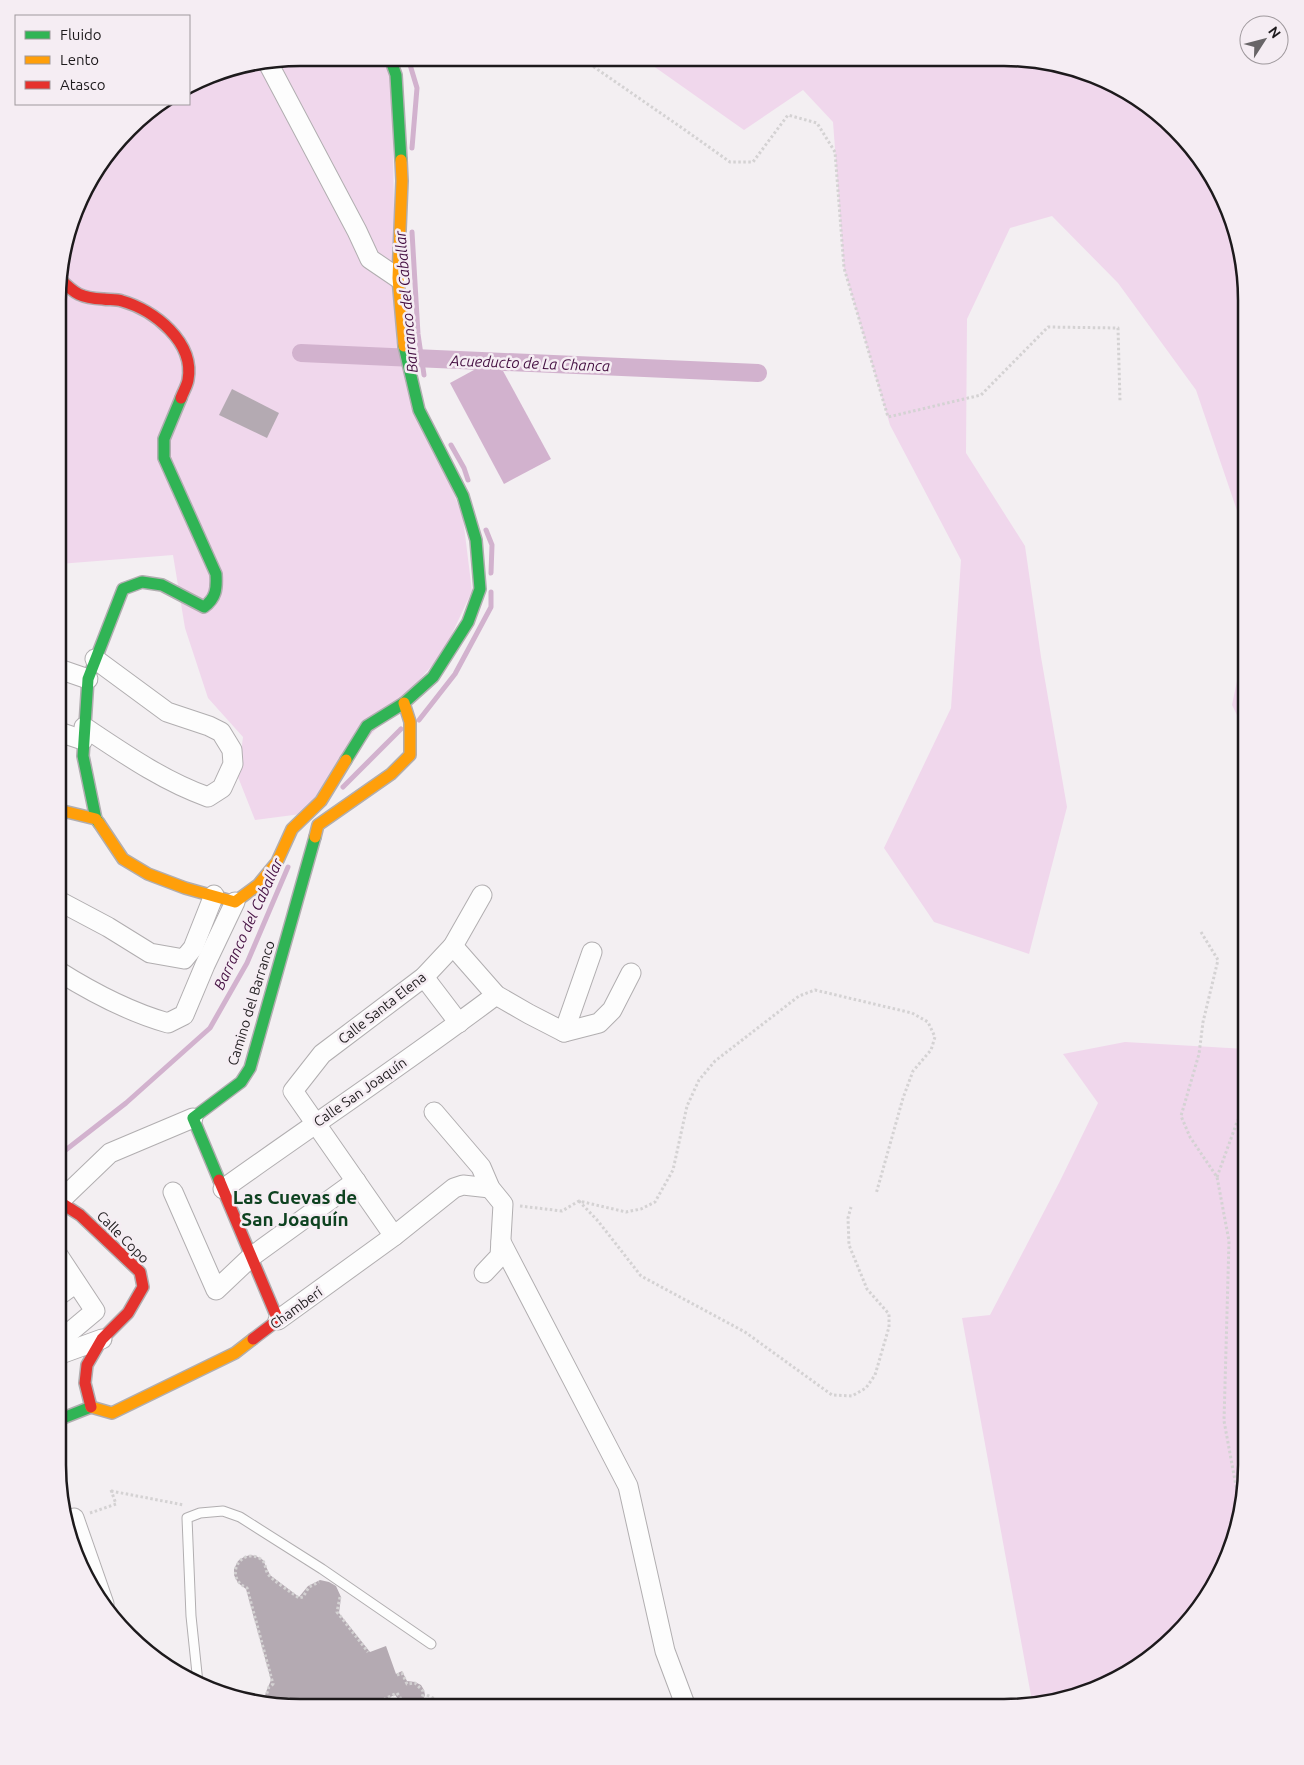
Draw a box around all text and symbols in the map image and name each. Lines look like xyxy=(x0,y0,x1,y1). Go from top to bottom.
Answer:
legend xyxy=(15,15,190,105)
north arrow xyxy=(1239,15,1289,65)
text: N xyxy=(1265,23,1284,41)
text: Fluido xyxy=(60,26,102,43)
text: Lento xyxy=(60,51,99,68)
text: Atasco xyxy=(60,76,106,93)
water label: Barranco del Caballar xyxy=(391,229,421,374)
water label: Acueducto de La Chanca xyxy=(449,352,610,374)
water label: Barranco del Caballar xyxy=(210,855,286,992)
street label: Camino del Barranco xyxy=(224,939,278,1067)
street label: Calle Santa Elena xyxy=(335,969,429,1047)
street label: Calle San Joaquín xyxy=(310,1054,410,1130)
district label: Las Cuevas de San Joaquín xyxy=(233,1186,357,1230)
street label: Calle Copo xyxy=(94,1208,152,1266)
street label: Chamberí xyxy=(267,1283,326,1332)

